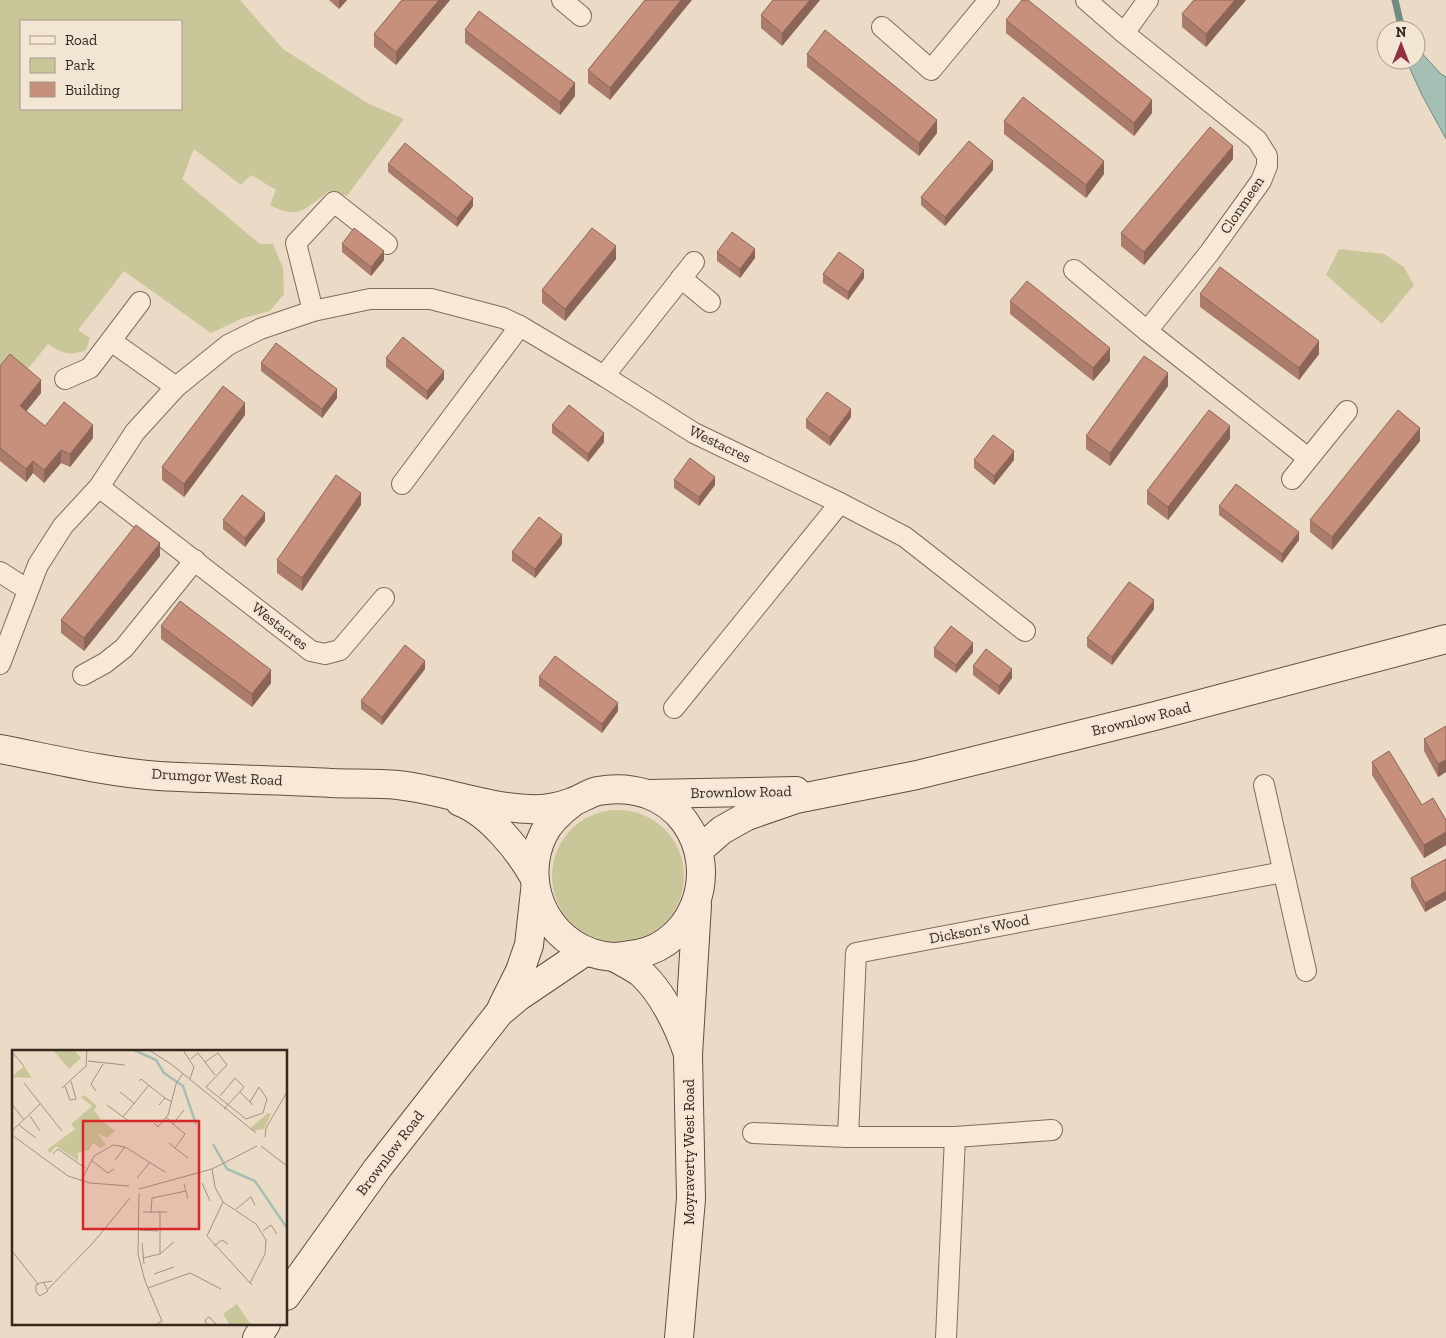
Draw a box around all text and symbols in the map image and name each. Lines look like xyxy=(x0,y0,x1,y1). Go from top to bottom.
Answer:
legend xyxy=(20,20,182,110)
north arrow xyxy=(1376,20,1426,70)
text: N xyxy=(1396,24,1407,41)
text: Road xyxy=(65,31,98,49)
text: Park xyxy=(65,56,95,74)
text: Building xyxy=(65,81,120,99)
street label: Clonmeen xyxy=(1216,172,1268,237)
street label: Westacres xyxy=(686,421,754,467)
street label: Westacres xyxy=(248,598,312,654)
street label: Brownlow Road xyxy=(1090,698,1193,740)
street label: Drumgor West Road xyxy=(151,765,284,789)
street label: Brownlow Road xyxy=(690,782,793,802)
street label: Dickson's Wood xyxy=(928,910,1031,948)
inset map xyxy=(12,1050,288,1326)
street label: Moyraverty West Road xyxy=(680,1078,698,1225)
street label: Brownlow Road xyxy=(352,1107,428,1199)

